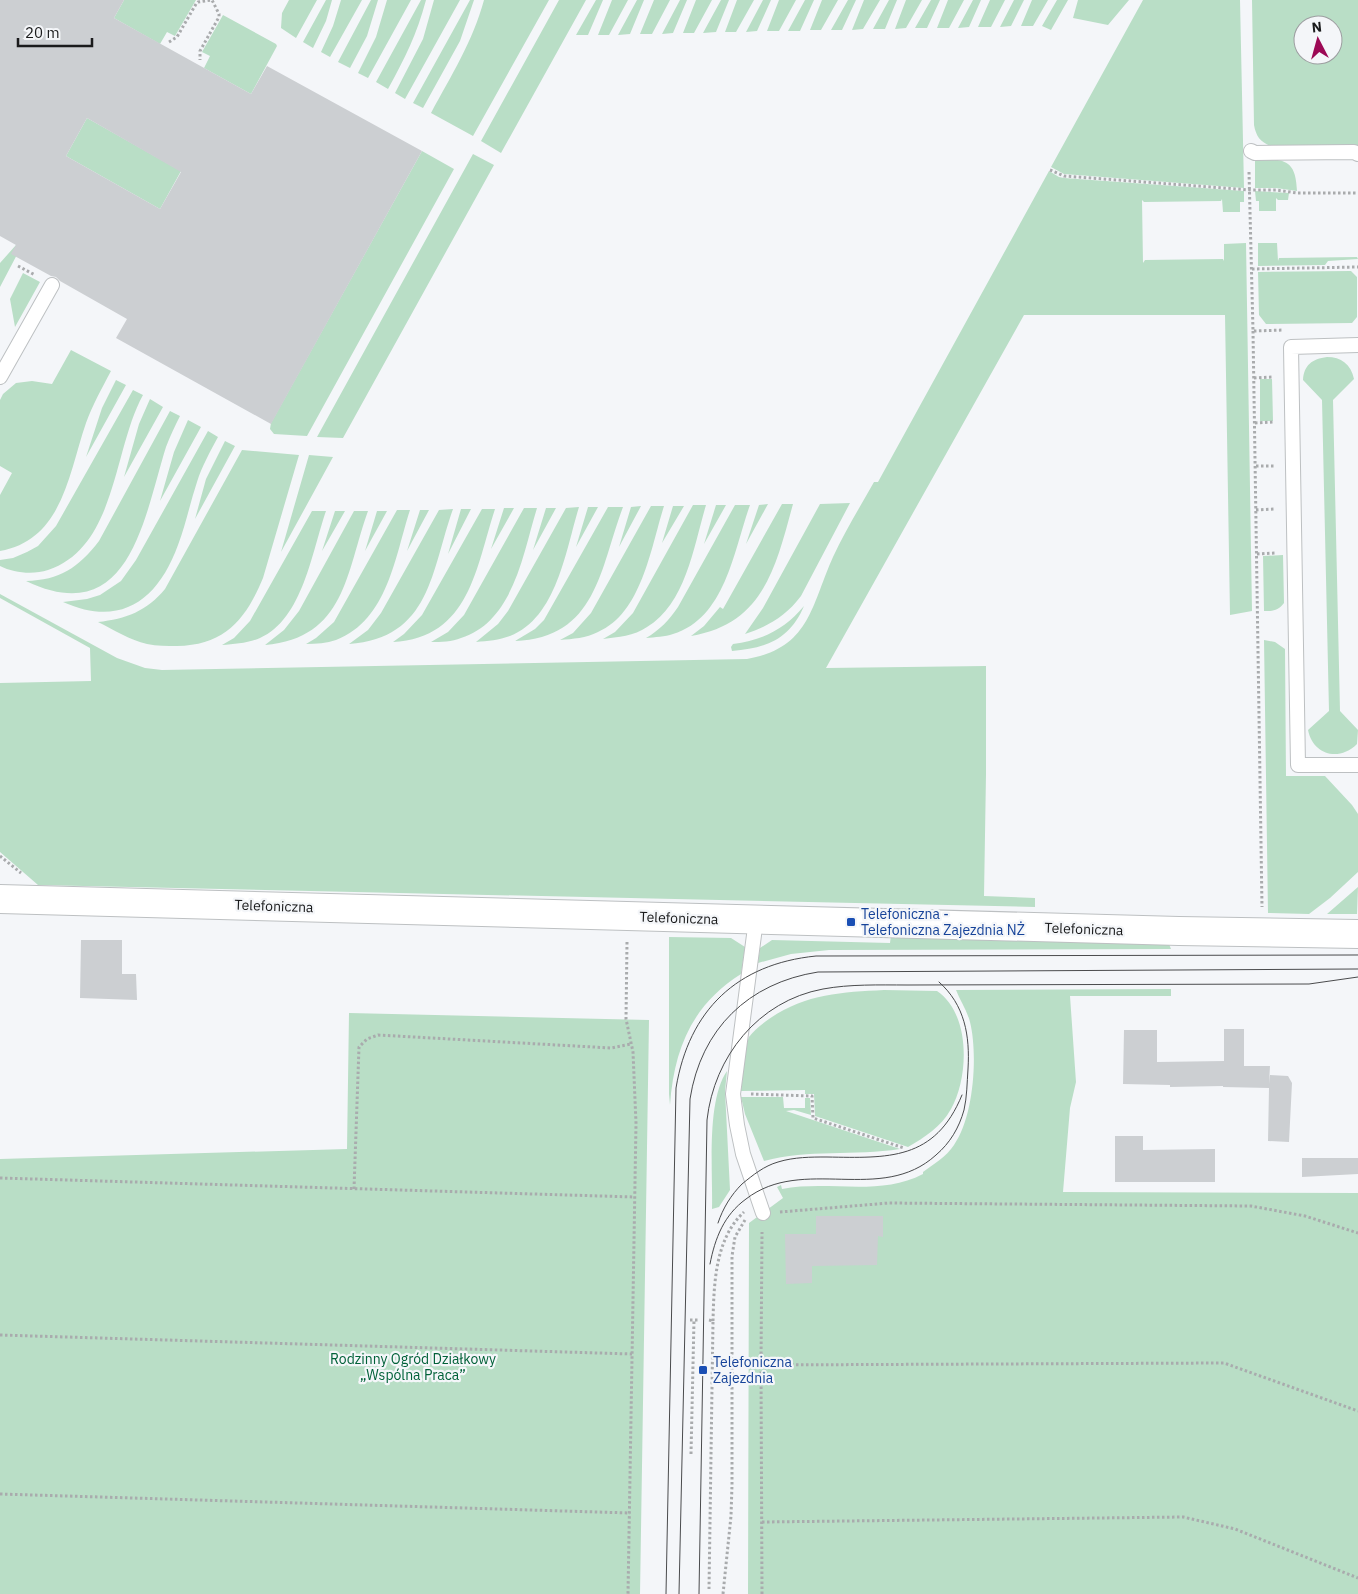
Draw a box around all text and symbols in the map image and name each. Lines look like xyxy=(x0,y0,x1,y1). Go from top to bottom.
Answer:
scale bar xyxy=(18,15,91,47)
north arrow xyxy=(1293,15,1343,65)
text: N xyxy=(1311,18,1323,37)
text: 20 m xyxy=(25,23,60,42)
street label: Telefoniczna xyxy=(234,896,314,916)
place label: Telefoniczna - Telefoniczna Zajezdnia NŻ xyxy=(861,905,1025,939)
street label: Telefoniczna xyxy=(639,908,719,928)
marker: Telefoniczna - Telefoniczna Zajezdnia NŻ xyxy=(845,916,857,928)
street label: Telefoniczna xyxy=(1044,919,1124,939)
park label: Rodzinny Ogród Działkowy „Wspólna Praca” xyxy=(330,1350,496,1384)
place label: Telefoniczna Zajezdnia xyxy=(713,1353,793,1387)
marker: Telefoniczna Zajezdnia xyxy=(697,1364,709,1376)

